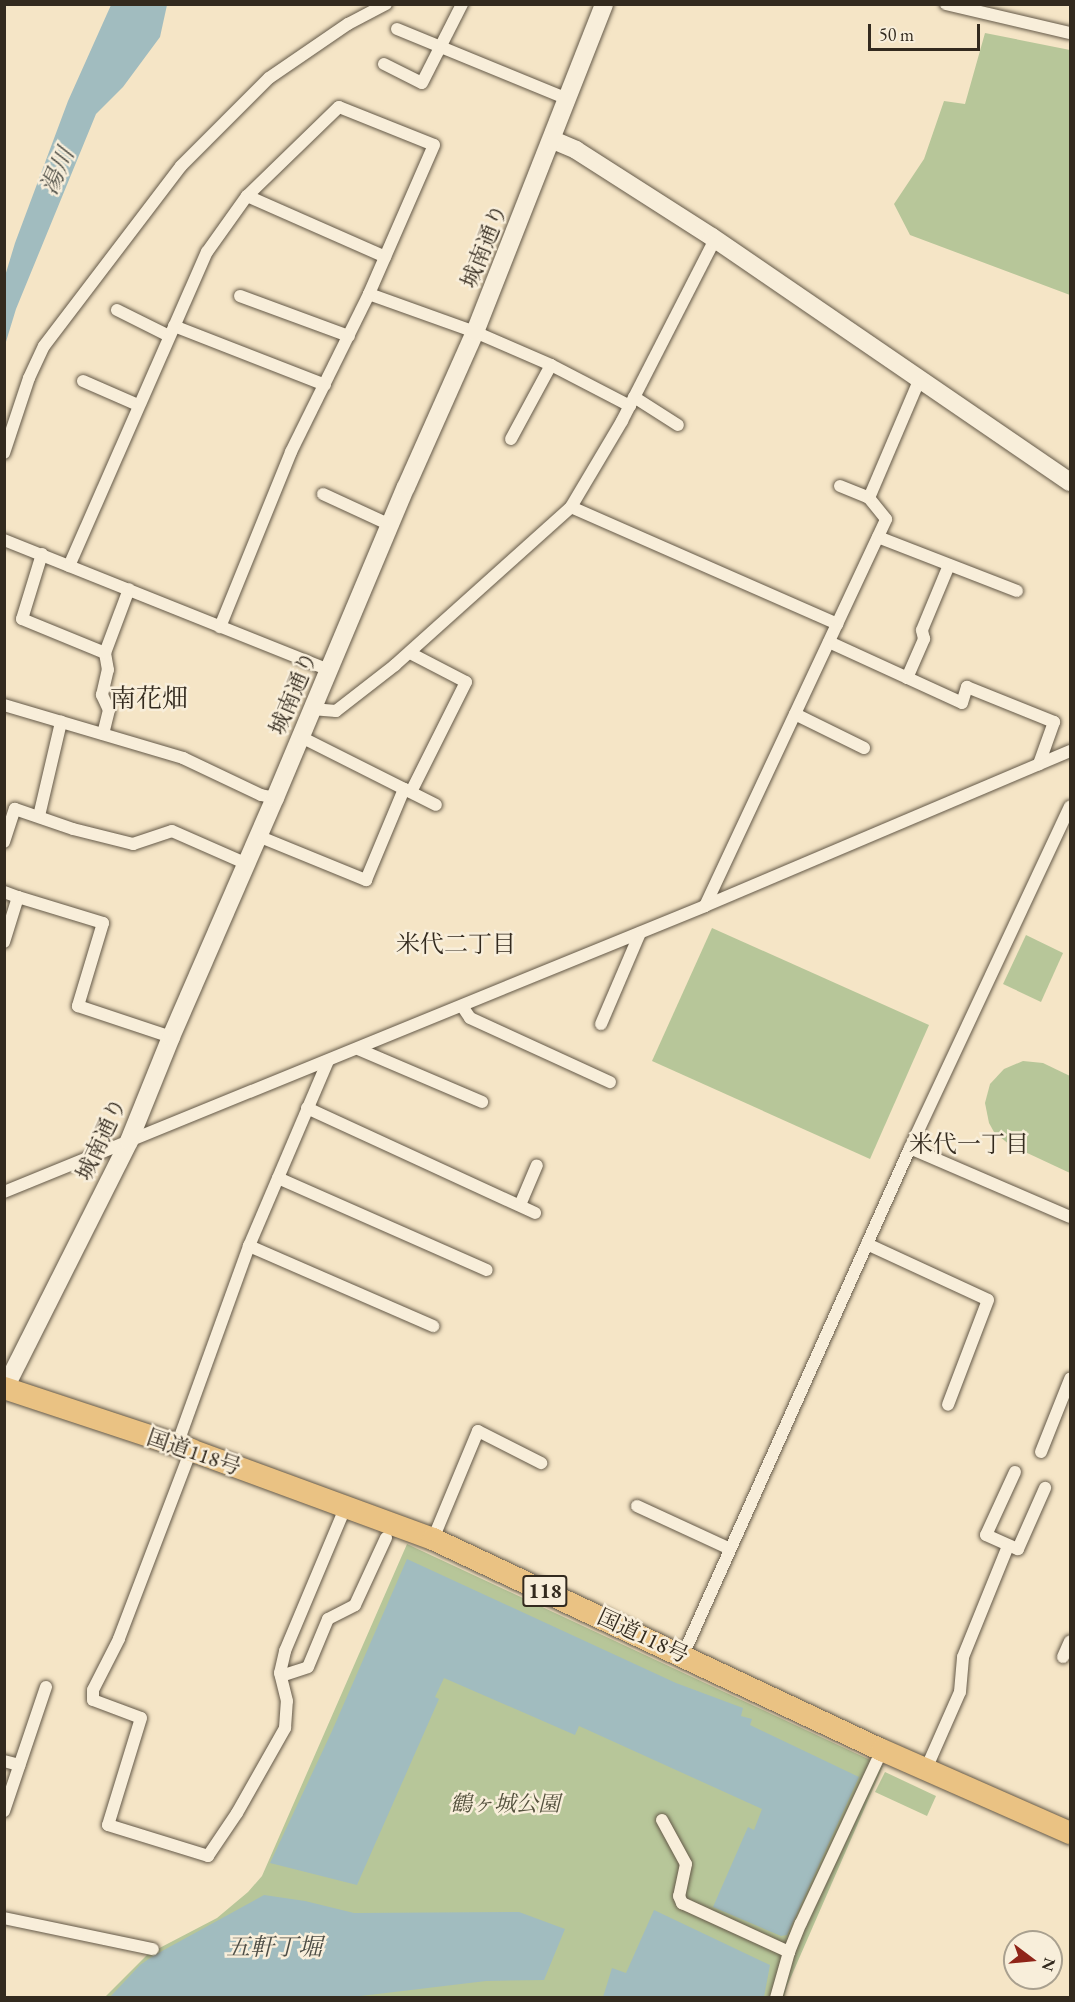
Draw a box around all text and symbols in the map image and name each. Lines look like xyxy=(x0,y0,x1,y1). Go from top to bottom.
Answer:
scale bar xyxy=(871,12,984,50)
text: 50 m xyxy=(879,23,914,46)
water label: 湯川 xyxy=(34,143,80,199)
street label: 城南通り xyxy=(455,200,513,292)
street label: 城南通り xyxy=(264,647,322,739)
district label: 南花畑 xyxy=(110,683,188,715)
district label: 米代二丁目 xyxy=(396,930,516,958)
street label: 城南通り xyxy=(70,1094,132,1184)
district label: 米代一丁目 xyxy=(909,1130,1029,1158)
street label: 国道118号 xyxy=(144,1424,244,1480)
road number: 118 xyxy=(521,1573,569,1609)
street label: 国道118号 xyxy=(593,1603,693,1669)
park label: 鶴ヶ城公園 xyxy=(450,1791,560,1817)
north arrow xyxy=(1003,1930,1063,1990)
water label: 五軒丁堀 xyxy=(226,1933,322,1961)
text: N xyxy=(1037,1955,1061,1974)

